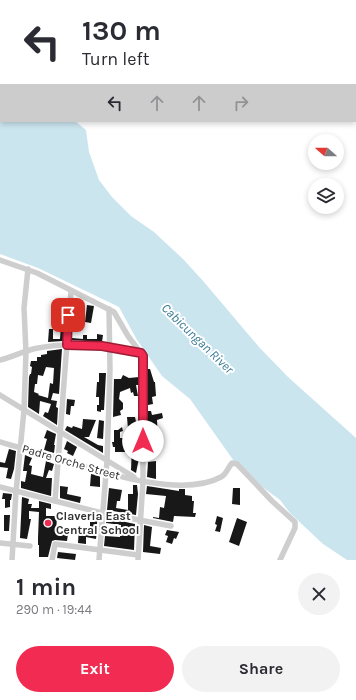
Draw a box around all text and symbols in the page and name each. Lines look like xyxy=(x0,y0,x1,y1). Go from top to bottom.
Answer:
text: 130 m xyxy=(82,14,161,47)
icon: left xyxy=(16,16,68,68)
text: Turn left xyxy=(82,48,150,70)
icon: left xyxy=(104,92,126,114)
icon: ahead xyxy=(146,92,168,114)
icon: ahead xyxy=(188,92,210,114)
icon: right xyxy=(230,92,252,114)
north arrow xyxy=(308,134,344,170)
map controls xyxy=(308,134,344,214)
button: layers xyxy=(308,178,344,214)
pin xyxy=(51,298,85,332)
water label: Cabicungan River xyxy=(159,300,237,377)
icon: arrive xyxy=(57,304,79,326)
position arrow xyxy=(122,420,164,462)
street label: Padre Orche Street xyxy=(20,441,122,483)
place label: Claveria East Central School xyxy=(56,509,139,537)
marker: Claveria East Central School xyxy=(43,518,53,528)
text: 1 min xyxy=(16,573,76,601)
button: close xyxy=(298,573,340,615)
text: 290 m · 19:44 xyxy=(16,602,92,617)
button: Exit xyxy=(16,646,174,692)
button: Share xyxy=(182,646,340,692)

